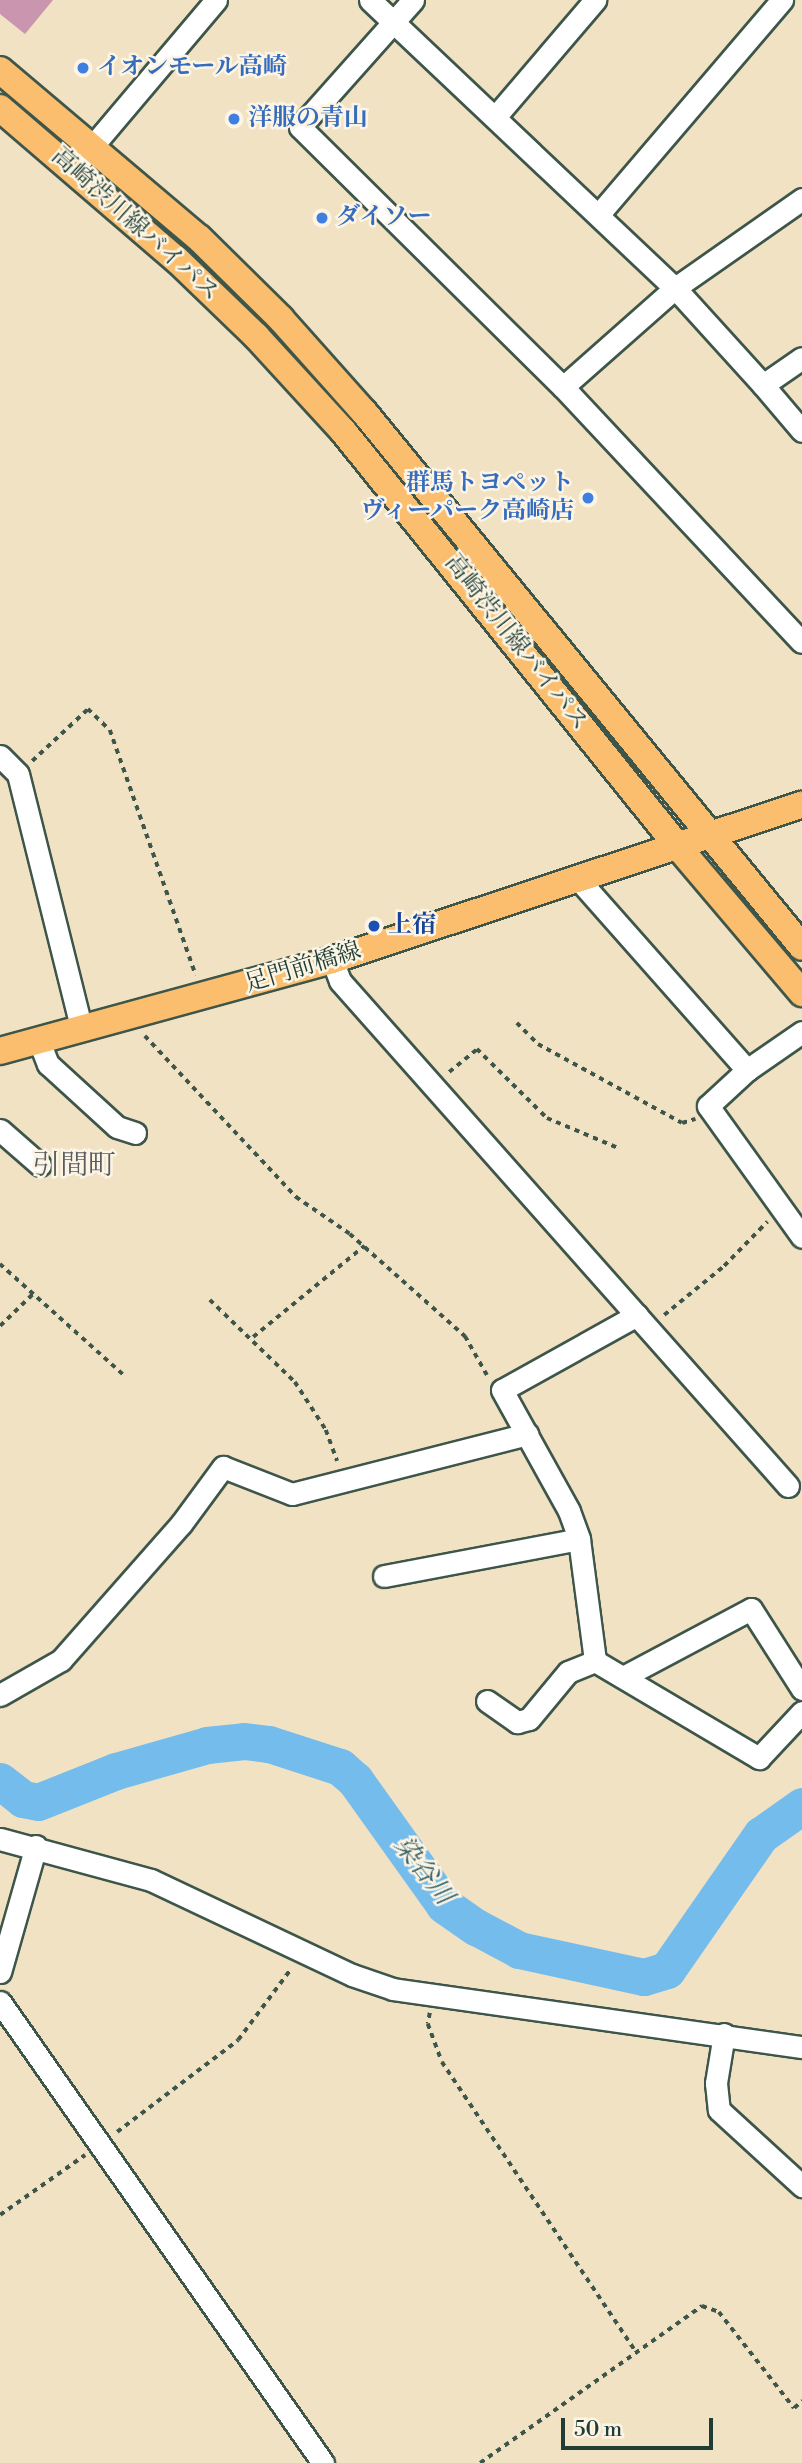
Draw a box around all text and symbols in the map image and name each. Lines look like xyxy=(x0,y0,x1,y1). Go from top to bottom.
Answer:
place label: イオンモール高崎 xyxy=(97,54,288,82)
marker: イオンモール高崎 xyxy=(75,60,91,76)
place label: 洋服の青山 xyxy=(248,105,368,133)
marker: 洋服の青山 xyxy=(226,111,242,127)
street label: 高崎渋川線バイパス xyxy=(45,142,225,308)
place label: ダイソー xyxy=(336,204,432,232)
marker: ダイソー xyxy=(314,210,330,226)
place label: 群馬トヨペット ヴィーパーク高崎店 xyxy=(358,470,574,526)
marker: 群馬トヨペット ヴィーパーク高崎店 xyxy=(580,490,596,506)
street label: 高崎渋川線バイパス xyxy=(438,549,594,737)
place label: 上宿 xyxy=(388,912,436,940)
marker: 上宿 xyxy=(366,918,382,934)
street label: 足門前橋線 xyxy=(241,937,365,999)
district label: 引間町 xyxy=(32,1149,116,1183)
water label: 染谷川 xyxy=(387,1831,459,1911)
scale bar xyxy=(564,2404,716,2448)
text: 50 m xyxy=(574,2417,622,2443)

